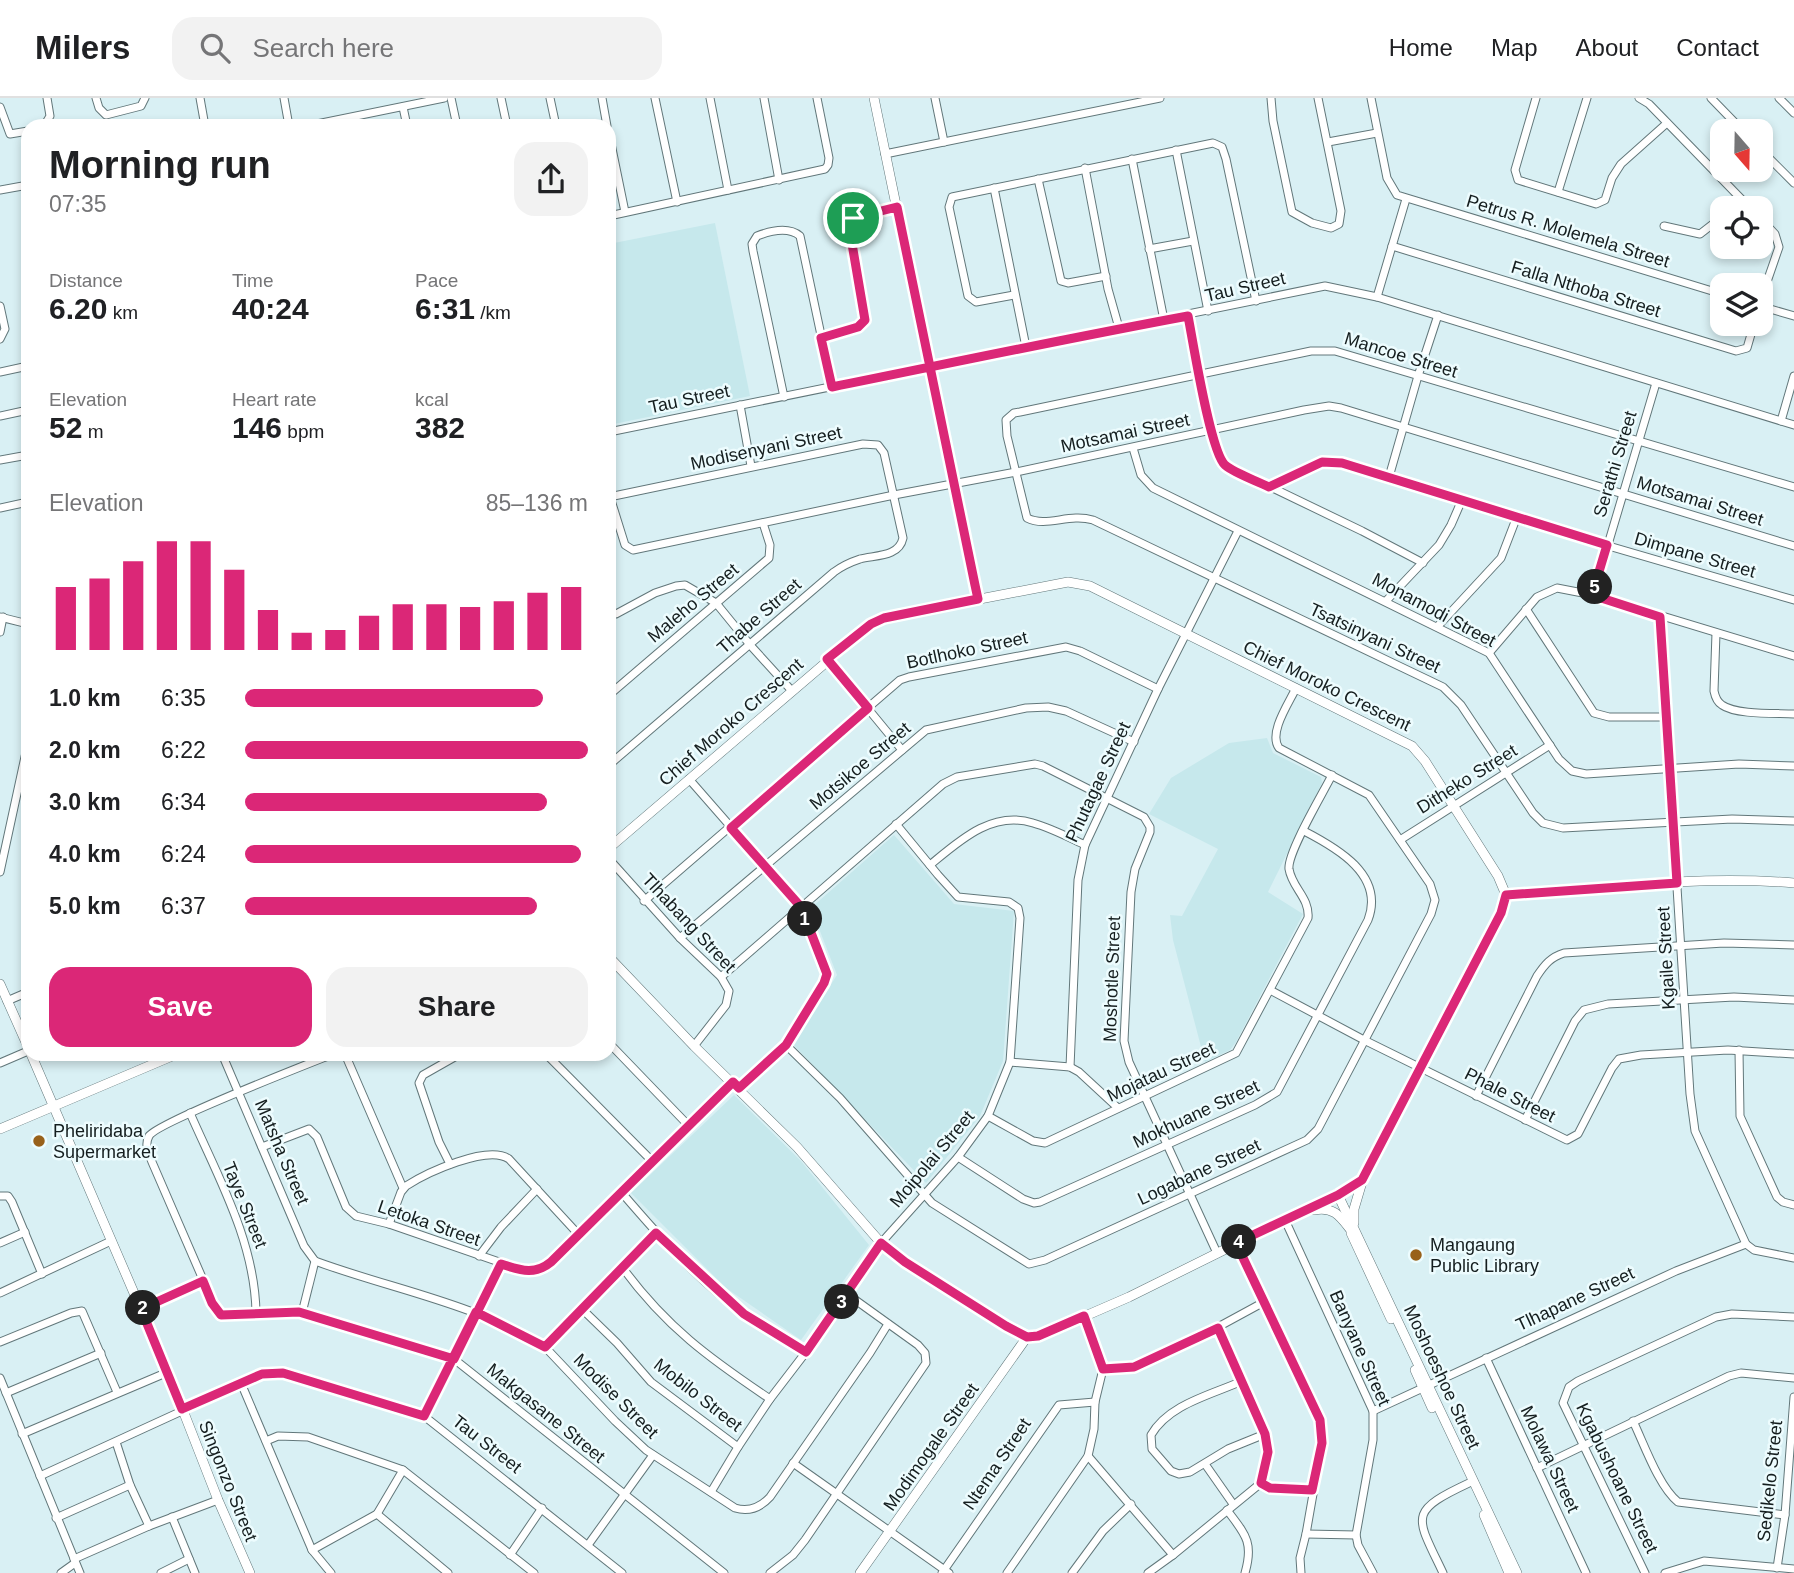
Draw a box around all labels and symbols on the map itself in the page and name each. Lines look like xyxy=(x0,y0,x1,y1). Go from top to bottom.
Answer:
north arrow xyxy=(1710,119,1773,182)
pin xyxy=(823,188,883,248)
street label: Petrus R. Molemela Street xyxy=(1464,191,1672,271)
street label: Falla Nthoba Street xyxy=(1509,257,1663,321)
street label: Tau Street xyxy=(1203,268,1287,306)
street label: Mancoe Street xyxy=(1342,328,1460,382)
street label: Tau Street xyxy=(647,381,731,417)
street label: Serathi Street xyxy=(1589,408,1641,520)
street label: Motsamai Street xyxy=(1059,410,1191,456)
street label: Modisenyani Street xyxy=(689,422,843,474)
street label: Motsamai Street xyxy=(1634,472,1766,530)
street label: Dimpane Street xyxy=(1632,528,1758,582)
street label: Maleho Street xyxy=(644,559,742,647)
street label: Monamodi Street xyxy=(1369,569,1499,651)
pin: 5 xyxy=(1578,570,1612,604)
street label: Thabe Street xyxy=(713,574,805,658)
street label: Tsatsinyani Street xyxy=(1306,599,1444,677)
street label: Botlhoko Street xyxy=(905,627,1029,673)
street label: Chief Moroko Crescent xyxy=(1240,637,1414,735)
street label: Chief Moroko Crescent xyxy=(655,654,807,790)
street label: Motsikoe Street xyxy=(806,718,914,814)
street label: Phutagae Street xyxy=(1061,719,1135,845)
street label: Ditheko Street xyxy=(1413,740,1521,818)
street label: Tlhabang Street xyxy=(638,869,740,977)
pin: 1 xyxy=(788,902,822,936)
street label: Kgaile Street xyxy=(1653,906,1679,1010)
street label: Moshotle Street xyxy=(1100,916,1124,1042)
street label: Mojatau Street xyxy=(1104,1038,1218,1106)
street label: Phale Street xyxy=(1461,1064,1559,1126)
street label: Mokhuane Street xyxy=(1130,1076,1262,1152)
street label: Matsha Street xyxy=(251,1097,313,1207)
street label: Moipolai Street xyxy=(886,1107,978,1211)
place label: Pheliridaba Supermarket xyxy=(53,1121,156,1162)
marker: Pheliridaba Supermarket xyxy=(31,1133,47,1149)
street label: Logabane Street xyxy=(1134,1135,1264,1209)
street label: Taye Street xyxy=(219,1159,271,1251)
street label: Letoka Street xyxy=(375,1196,483,1250)
pin: 4 xyxy=(1222,1224,1256,1260)
place label: Mangaung Public Library xyxy=(1430,1235,1539,1276)
marker: Mangaung Public Library xyxy=(1408,1247,1424,1263)
street label: Tlhapane Street xyxy=(1513,1263,1637,1335)
pin: 3 xyxy=(824,1284,860,1320)
street label: Banyane Street xyxy=(1326,1287,1394,1409)
pin: 2 xyxy=(125,1290,160,1326)
street label: Moshoeshoe Street xyxy=(1400,1302,1484,1452)
street label: Modise Street xyxy=(570,1350,662,1442)
street label: Mobilo Street xyxy=(650,1354,746,1436)
street label: Makgasane Street xyxy=(483,1359,609,1467)
street label: Modimogale Street xyxy=(879,1379,983,1515)
street label: Kgabushoane Street xyxy=(1572,1400,1662,1556)
street label: Molawa Street xyxy=(1517,1403,1583,1515)
street label: Tau Street xyxy=(449,1411,525,1477)
street label: Ntema Street xyxy=(959,1414,1035,1514)
street label: Singonzo Street xyxy=(195,1418,261,1544)
street label: Sedikelo Street xyxy=(1754,1419,1786,1543)

